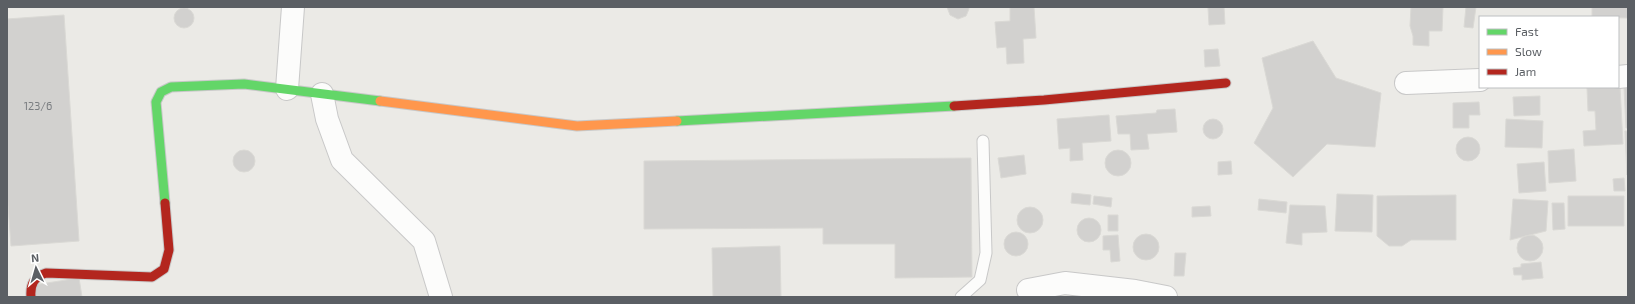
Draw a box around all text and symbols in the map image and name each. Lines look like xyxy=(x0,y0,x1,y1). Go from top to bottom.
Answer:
legend xyxy=(1479,16,1619,88)
text: Fast xyxy=(1515,24,1539,38)
text: Slow xyxy=(1515,44,1542,58)
text: Jam xyxy=(1515,64,1536,78)
house number: 123/6 xyxy=(24,99,52,112)
north arrow xyxy=(16,248,56,288)
text: N xyxy=(31,251,40,264)

